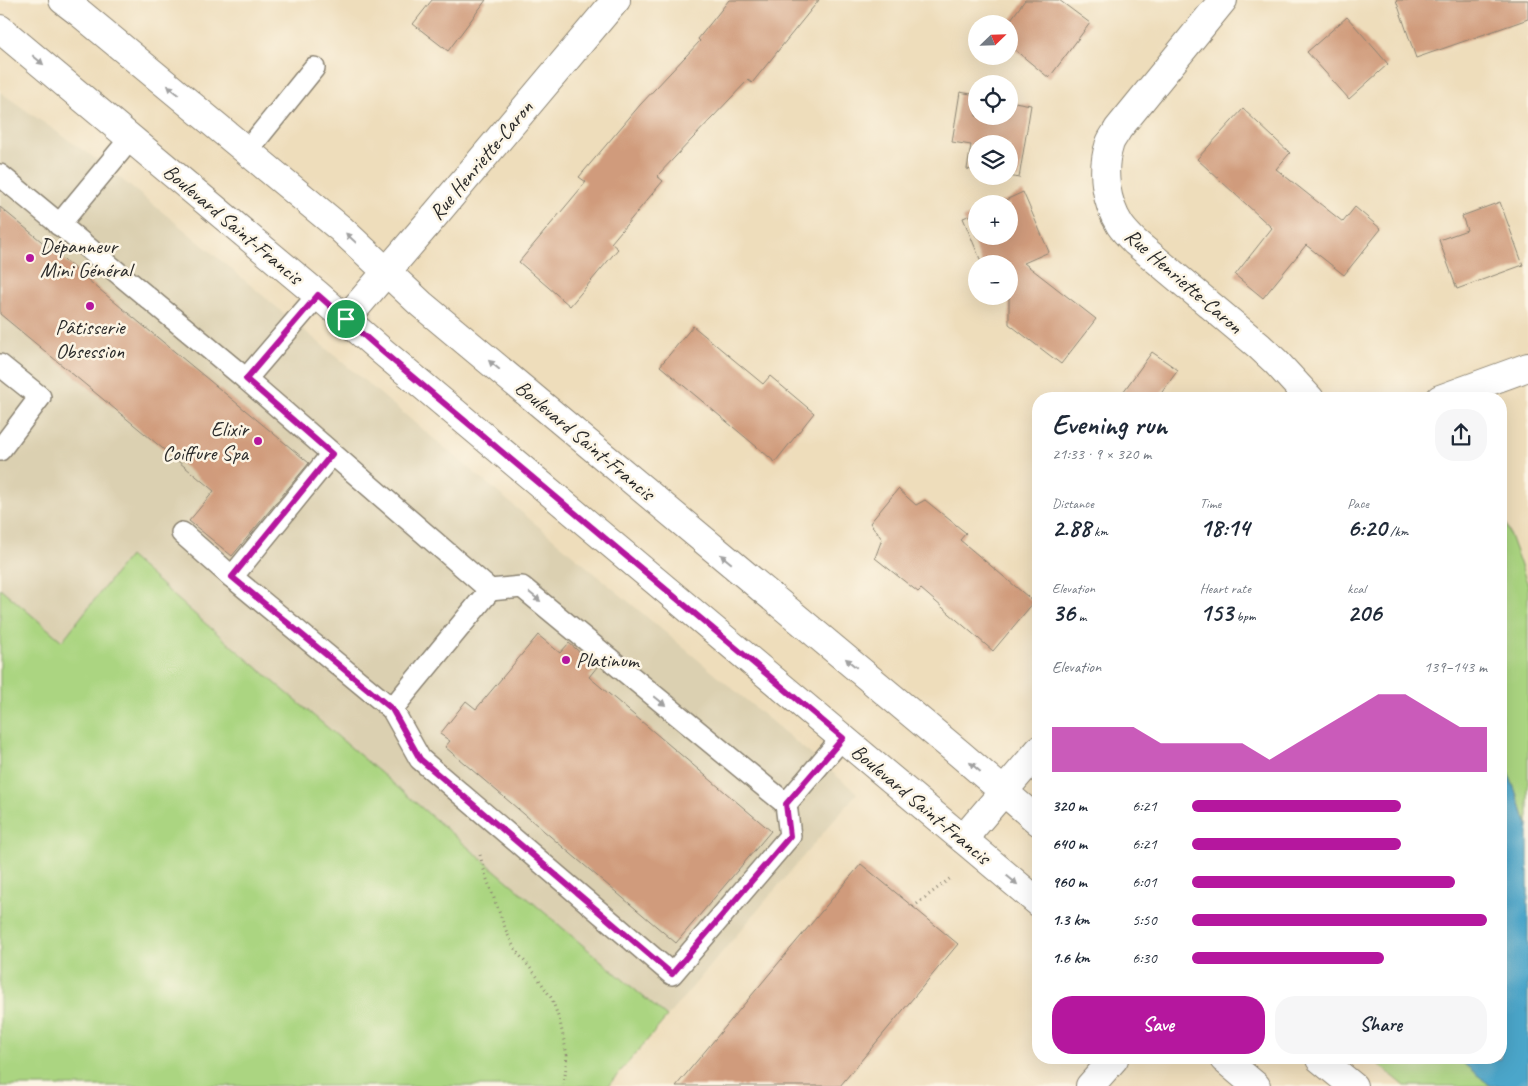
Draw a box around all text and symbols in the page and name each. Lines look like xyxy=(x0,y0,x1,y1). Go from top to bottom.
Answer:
north arrow xyxy=(968,15,1018,65)
map controls xyxy=(968,15,1018,305)
one-way arrow xyxy=(31,55,44,66)
button: locate xyxy=(968,75,1018,125)
one-way arrow xyxy=(167,84,180,95)
street label: Rue Henriette-Caron xyxy=(424,95,539,225)
button: layers xyxy=(968,135,1018,185)
street label: Boulevard Saint-Francis xyxy=(158,158,309,291)
button: + xyxy=(968,195,1018,245)
street label: Rue Henriette-Caron xyxy=(1120,223,1249,340)
one-way arrow xyxy=(345,232,357,244)
place label: Dépanneur Mini Général xyxy=(40,233,135,283)
marker: Dépanneur Mini Général xyxy=(24,252,36,264)
button: − xyxy=(968,255,1018,305)
pin xyxy=(325,298,367,340)
marker: Pâtisserie Obsession xyxy=(84,300,96,312)
icon: arrive xyxy=(332,305,360,333)
place label: Pâtisserie Obsession xyxy=(55,314,127,364)
one-way arrow xyxy=(488,359,501,370)
street label: Boulevard Saint-Francis xyxy=(510,374,661,507)
text: Evening run xyxy=(1052,407,1167,442)
button: share xyxy=(1435,409,1487,461)
place label: Elixir Coiffure Spa xyxy=(162,416,250,466)
marker: Elixir Coiffure Spa xyxy=(252,435,264,447)
text: 21:33 · 9 × 320 m xyxy=(1052,444,1151,464)
text: Distance xyxy=(1052,495,1094,512)
text: Time xyxy=(1200,495,1221,512)
text: Pace xyxy=(1347,495,1369,512)
text: 2.88 xyxy=(1052,512,1091,544)
text: 18:14 xyxy=(1200,512,1250,544)
text: 6:20 xyxy=(1347,512,1387,544)
text: km xyxy=(1091,523,1108,540)
text: /km xyxy=(1387,523,1408,540)
one-way arrow xyxy=(720,553,733,564)
text: Elevation xyxy=(1052,580,1095,597)
text: Heart rate xyxy=(1200,580,1251,597)
text: kcal xyxy=(1347,580,1366,597)
one-way arrow xyxy=(528,592,541,603)
text: 36 xyxy=(1052,597,1075,629)
text: 153 xyxy=(1200,597,1233,629)
text: 206 xyxy=(1347,597,1382,629)
text: m xyxy=(1075,608,1086,625)
text: bpm xyxy=(1233,608,1256,625)
place label: Platinum xyxy=(576,647,641,673)
marker: Platinum xyxy=(560,654,572,666)
one-way arrow xyxy=(845,657,858,668)
text: Elevation xyxy=(1052,657,1101,677)
text: 139–143 m xyxy=(1424,657,1487,677)
one-way arrow xyxy=(653,695,666,706)
street label: Boulevard Saint-Francis xyxy=(846,738,997,871)
one-way arrow xyxy=(970,761,982,773)
text: 320 m xyxy=(1052,796,1087,816)
text: 6:21 xyxy=(1132,796,1157,816)
text: 640 m xyxy=(1052,834,1087,854)
text: 6:21 xyxy=(1132,834,1157,854)
text: 960 m xyxy=(1052,872,1087,892)
text: 6:01 xyxy=(1132,872,1157,892)
one-way arrow xyxy=(1005,875,1018,886)
text: 1.3 km xyxy=(1052,910,1089,930)
text: 5:50 xyxy=(1132,910,1157,930)
text: 1.6 km xyxy=(1052,948,1090,968)
text: 6:30 xyxy=(1132,948,1157,968)
button: Save xyxy=(1052,996,1265,1054)
button: Share xyxy=(1275,996,1487,1054)

